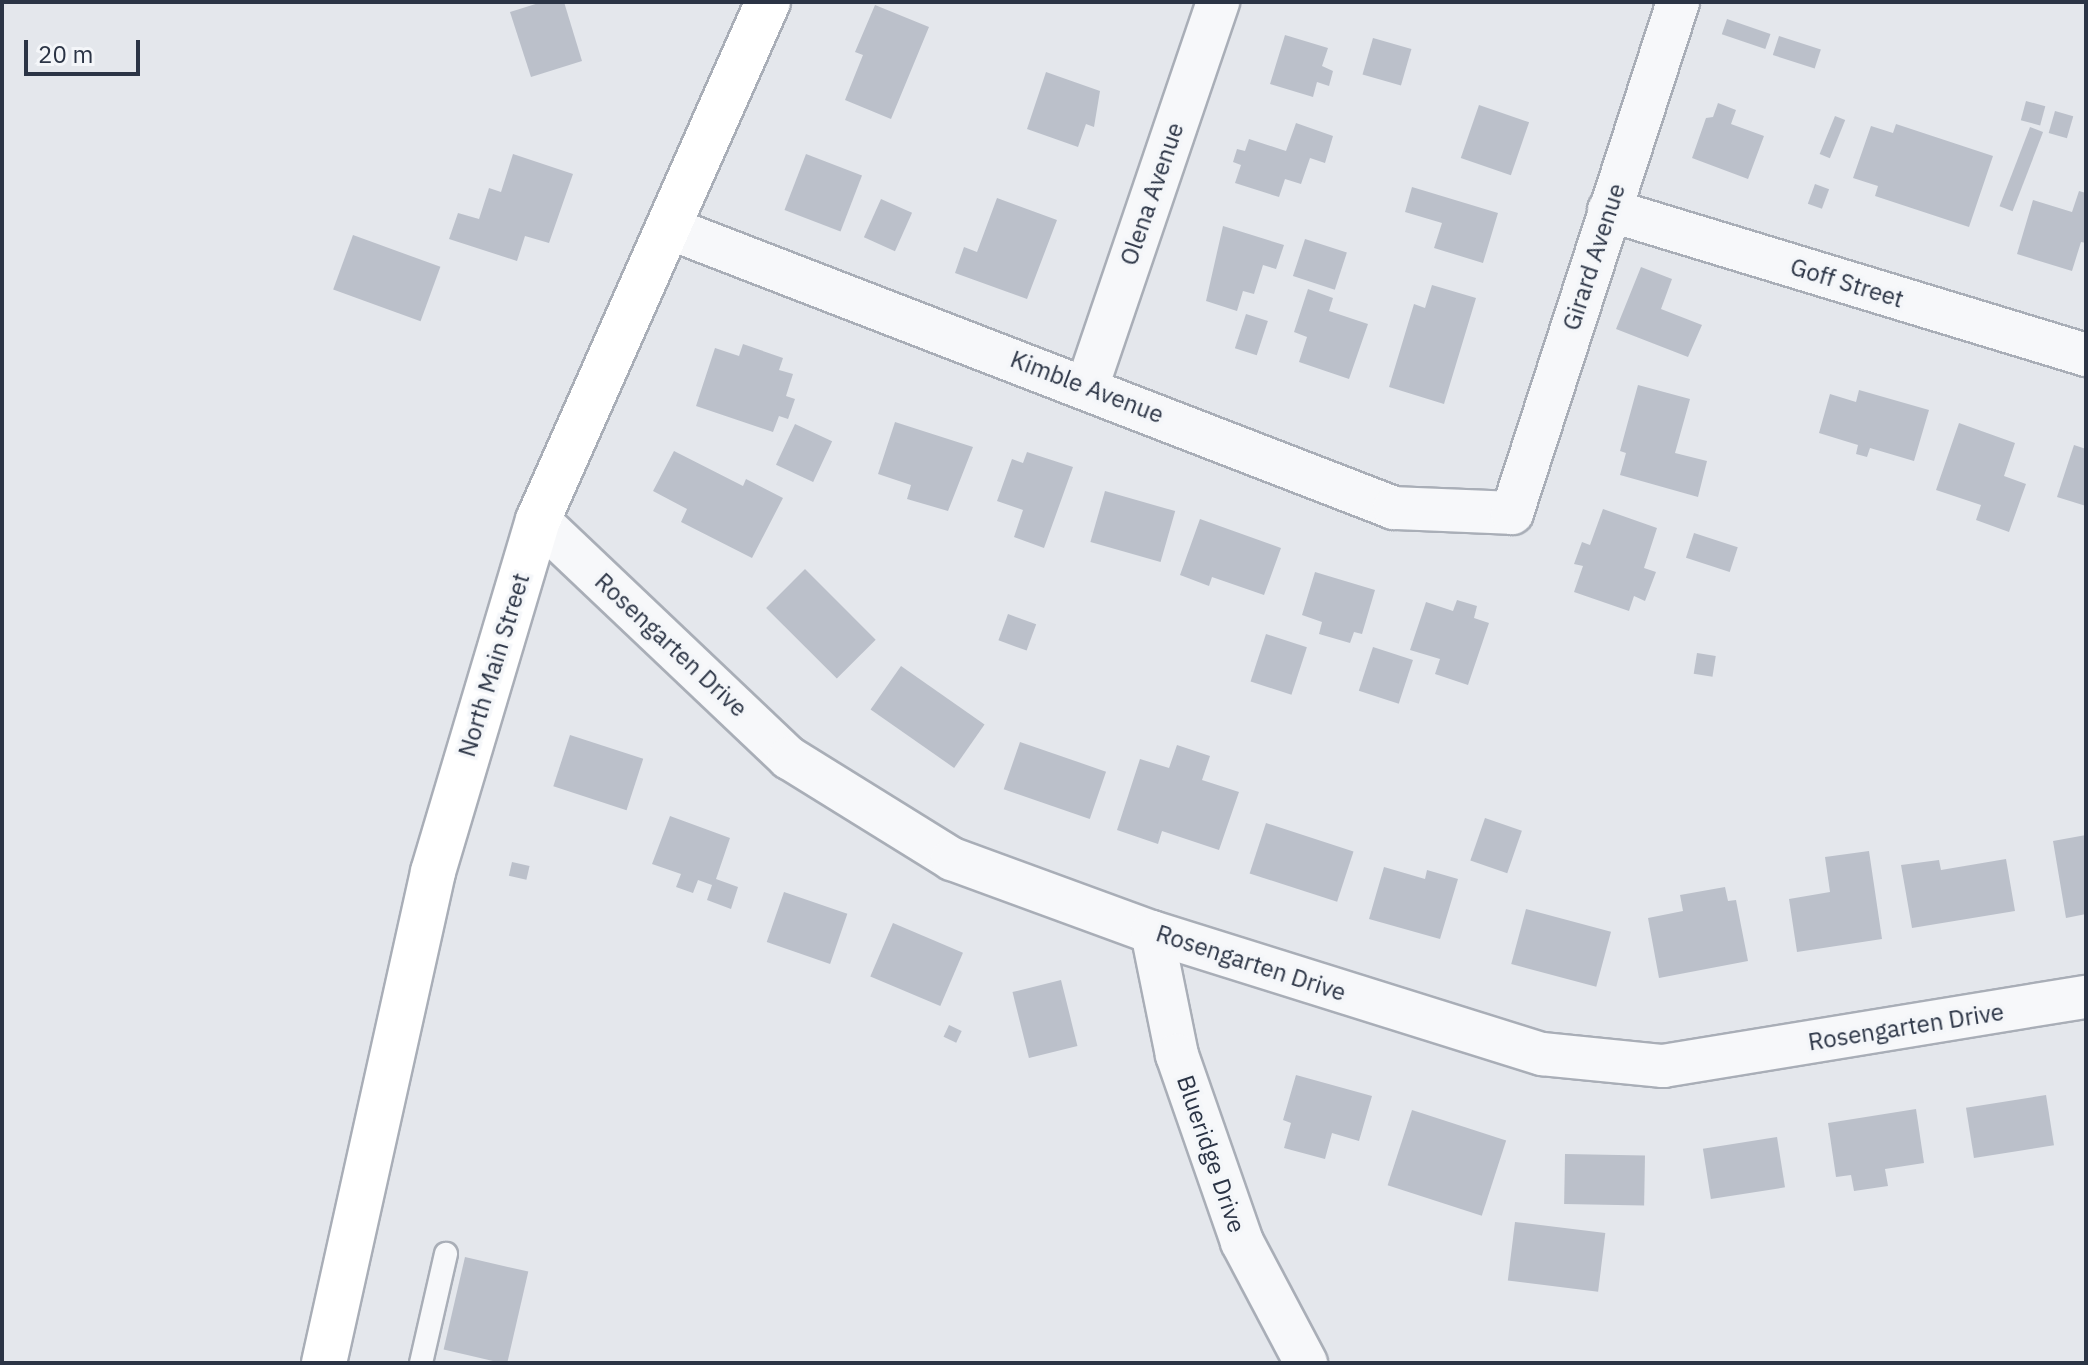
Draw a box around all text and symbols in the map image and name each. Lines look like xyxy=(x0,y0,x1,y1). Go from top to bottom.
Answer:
scale bar xyxy=(28,24,144,74)
text: 20 m xyxy=(38,38,93,70)
street label: Olena Avenue xyxy=(1114,119,1190,269)
street label: Girard Avenue xyxy=(1557,180,1631,334)
street label: Goff Street xyxy=(1787,252,1907,314)
street label: Kimble Avenue xyxy=(1006,345,1168,429)
street label: Rosengarten Drive xyxy=(589,567,753,723)
street label: North Main Street xyxy=(452,570,536,760)
street label: Rosengarten Drive xyxy=(1153,919,1349,1007)
street label: Rosengarten Drive xyxy=(1806,997,2006,1057)
street label: Blueridge Drive xyxy=(1171,1071,1251,1237)

